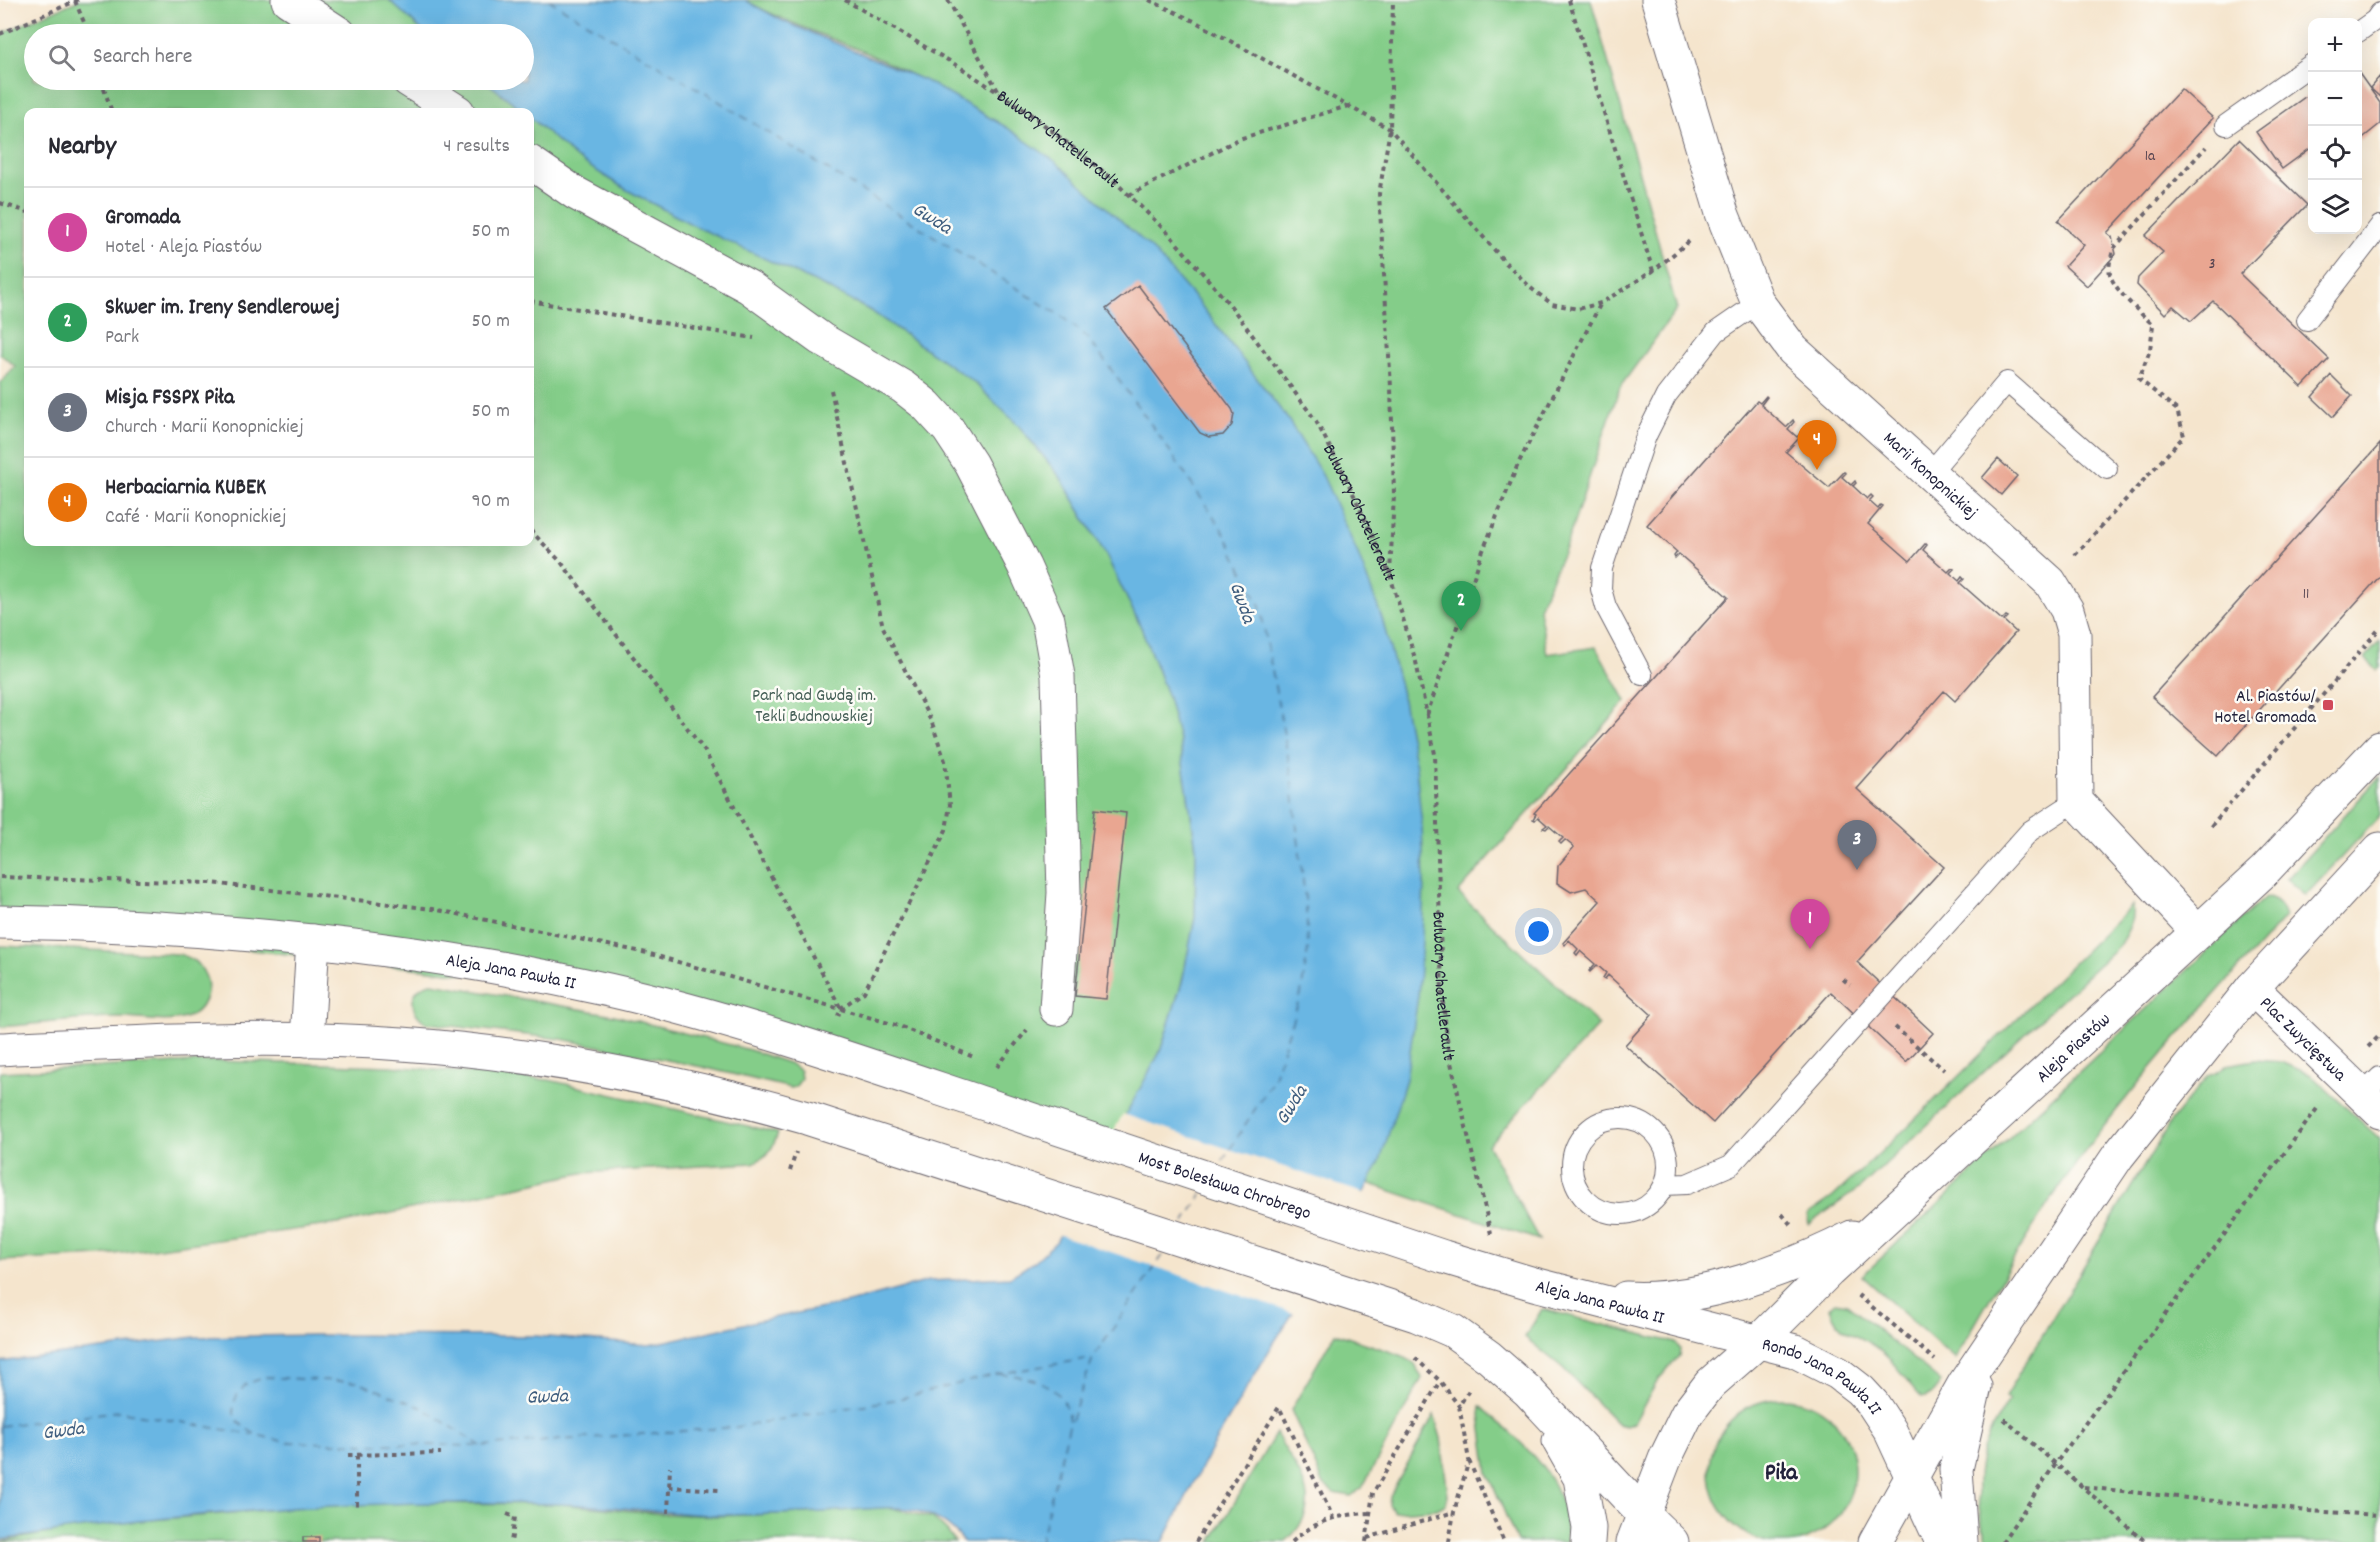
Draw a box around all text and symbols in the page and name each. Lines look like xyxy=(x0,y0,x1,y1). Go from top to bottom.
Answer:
map controls xyxy=(2308,18,2362,234)
button: + xyxy=(2308,18,2362,72)
search box xyxy=(24,24,534,90)
icon: search xyxy=(45,41,78,74)
text: Search here xyxy=(93,42,192,73)
button: − xyxy=(2308,72,2362,126)
street label: Bulwary Chatellerault xyxy=(991,85,1125,195)
button: locate xyxy=(2308,126,2362,180)
text: Nearby xyxy=(48,129,116,166)
text: 4 results xyxy=(443,133,510,161)
house number: 1a xyxy=(2145,146,2156,168)
button: layers xyxy=(2308,180,2362,234)
water label: Gwda xyxy=(906,197,958,243)
text: Gromada xyxy=(105,203,180,234)
text: 1 xyxy=(65,218,70,246)
text: 50 m xyxy=(472,218,510,246)
text: Hotel · Aleja Piastów xyxy=(105,234,262,262)
house number: 3 xyxy=(2209,254,2215,276)
text: Skwer im. Ireny Sendlerowej xyxy=(105,293,340,324)
text: 2 xyxy=(63,308,72,336)
text: 50 m xyxy=(472,308,510,336)
text: Park xyxy=(105,324,139,352)
text: Misja FSSPX Piła xyxy=(105,383,234,414)
text: 3 xyxy=(63,398,72,426)
text: 50 m xyxy=(472,398,510,426)
text: Church · Marii Konopnickiej xyxy=(105,414,304,442)
pin: 4 xyxy=(1798,420,1836,470)
street label: Marii Konopnickiej xyxy=(1877,427,1982,526)
street label: Bulwary Chatellerault xyxy=(1315,440,1401,585)
text: Herbaciarnia KUBEK xyxy=(105,473,266,504)
text: 4 xyxy=(63,488,72,516)
text: 90 m xyxy=(472,488,510,516)
text: Café · Marii Konopnickiej xyxy=(105,504,286,532)
water label: Gwda xyxy=(1221,579,1262,629)
pin: 2 xyxy=(1442,582,1480,631)
house number: 11 xyxy=(2303,584,2309,606)
park label: Park nad Gwdą im. Tekli Budnowskiej xyxy=(752,684,876,730)
place label: Al. Piastów/ Hotel Gromada xyxy=(2214,685,2317,731)
marker: Al. Piastów/ Hotel Gromada xyxy=(2321,698,2335,712)
pin: 3 xyxy=(1838,820,1876,870)
pin: 1 xyxy=(1790,900,1830,949)
street label: Bulwary Chatellerault xyxy=(1425,911,1460,1064)
your location xyxy=(1524,917,1553,946)
street label: Aleja Jana Pawła II xyxy=(444,949,578,998)
street label: Plac Zwycięstwa xyxy=(2253,992,2351,1088)
street label: Aleja Piastów xyxy=(2032,1008,2117,1090)
water label: Gwda xyxy=(1270,1079,1316,1131)
street label: Most Bolesława Chrobrego xyxy=(1135,1146,1314,1227)
street label: Aleja Jana Pawła II xyxy=(1533,1275,1667,1332)
street label: Rondo Jana Pawła II xyxy=(1759,1333,1887,1421)
water label: Gwda xyxy=(526,1383,570,1413)
water label: Gwda xyxy=(41,1415,87,1448)
district label: Piła xyxy=(1765,1457,1798,1491)

